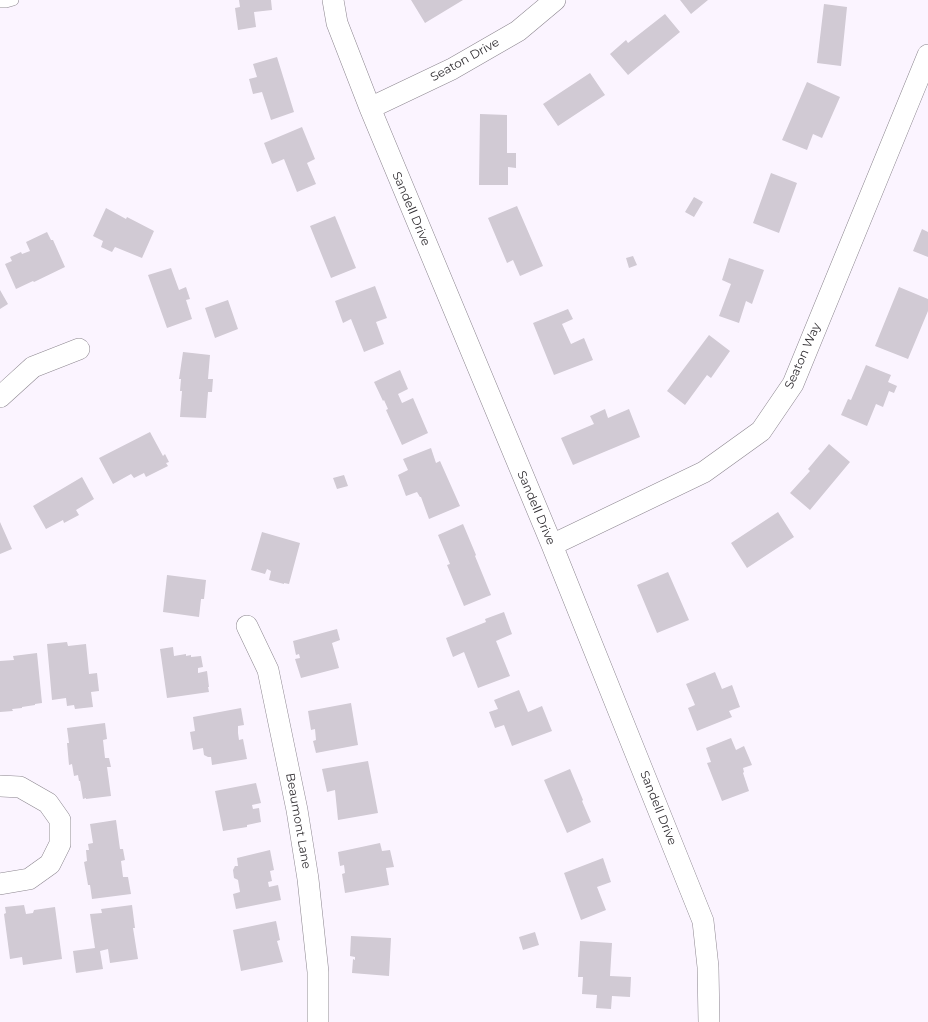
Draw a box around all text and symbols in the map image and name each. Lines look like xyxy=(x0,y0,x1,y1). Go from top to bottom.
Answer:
street label: Seaton Drive xyxy=(428,35,502,85)
street label: Sandell Drive xyxy=(389,170,433,248)
street label: Seaton Way xyxy=(782,321,824,391)
street label: Sandell Drive xyxy=(514,469,558,547)
street label: Sandell Drive xyxy=(637,769,679,847)
street label: Beaumont Lane xyxy=(282,772,314,870)

